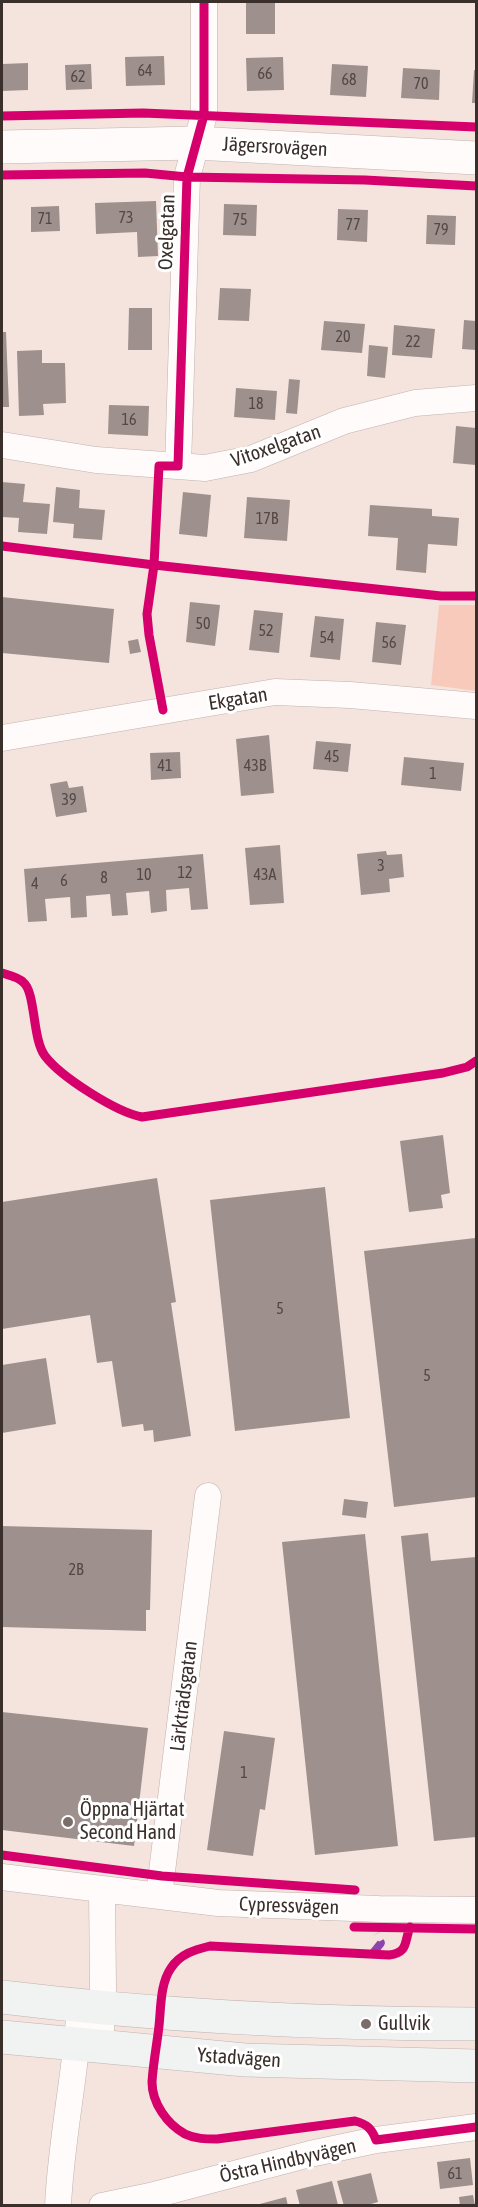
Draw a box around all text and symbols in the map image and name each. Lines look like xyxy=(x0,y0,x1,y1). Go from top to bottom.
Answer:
house number: 64 xyxy=(137,61,153,81)
house number: 66 xyxy=(257,64,273,84)
house number: 62 xyxy=(70,67,86,87)
house number: 68 xyxy=(341,70,357,90)
house number: 70 xyxy=(413,74,429,94)
street label: Jägersrovägen xyxy=(222,132,328,162)
street label: Oxelgatan xyxy=(154,194,180,270)
house number: 73 xyxy=(118,208,134,228)
house number: 71 xyxy=(37,209,53,229)
house number: 75 xyxy=(232,210,248,230)
house number: 77 xyxy=(345,215,361,235)
house number: 79 xyxy=(433,220,449,240)
house number: 20 xyxy=(335,327,351,347)
house number: 22 xyxy=(405,332,421,352)
house number: 18 xyxy=(248,394,264,414)
house number: 16 xyxy=(121,410,137,430)
street label: Vitoxelgatan xyxy=(228,419,324,473)
house number: 17B xyxy=(256,509,278,529)
house number: 50 xyxy=(195,614,211,634)
house number: 52 xyxy=(258,621,274,641)
house number: 54 xyxy=(319,628,335,648)
house number: 56 xyxy=(381,633,397,653)
street label: Ekgatan xyxy=(207,682,269,716)
house number: 45 xyxy=(324,747,340,767)
house number: 41 xyxy=(157,756,173,776)
house number: 43B xyxy=(244,756,266,776)
house number: 1 xyxy=(429,764,437,784)
house number: 39 xyxy=(61,790,77,810)
house number: 3 xyxy=(377,856,385,876)
house number: 12 xyxy=(177,863,193,883)
house number: 10 xyxy=(136,865,152,885)
house number: 43A xyxy=(254,865,276,885)
house number: 8 xyxy=(100,868,108,888)
house number: 6 xyxy=(60,871,68,891)
house number: 4 xyxy=(31,874,39,894)
house number: 5 xyxy=(276,1299,284,1319)
house number: 5 xyxy=(423,1366,431,1386)
house number: 2B xyxy=(68,1560,84,1580)
street label: Lärkträdsgatan xyxy=(165,1639,203,1753)
house number: 1 xyxy=(240,1763,248,1783)
place label: Öppna Hjärtat Second Hand xyxy=(80,1798,184,1845)
marker: Öppna Hjärtat Second Hand xyxy=(61,1815,75,1829)
street label: Cypressvägen xyxy=(239,1892,339,1920)
place label: Gullvik xyxy=(378,2012,430,2036)
marker: Gullvik xyxy=(359,2017,373,2031)
street label: Ystadvägen xyxy=(196,2043,282,2073)
street label: Östra Hindbyvägen xyxy=(217,2134,359,2188)
house number: 61 xyxy=(447,2164,463,2184)

